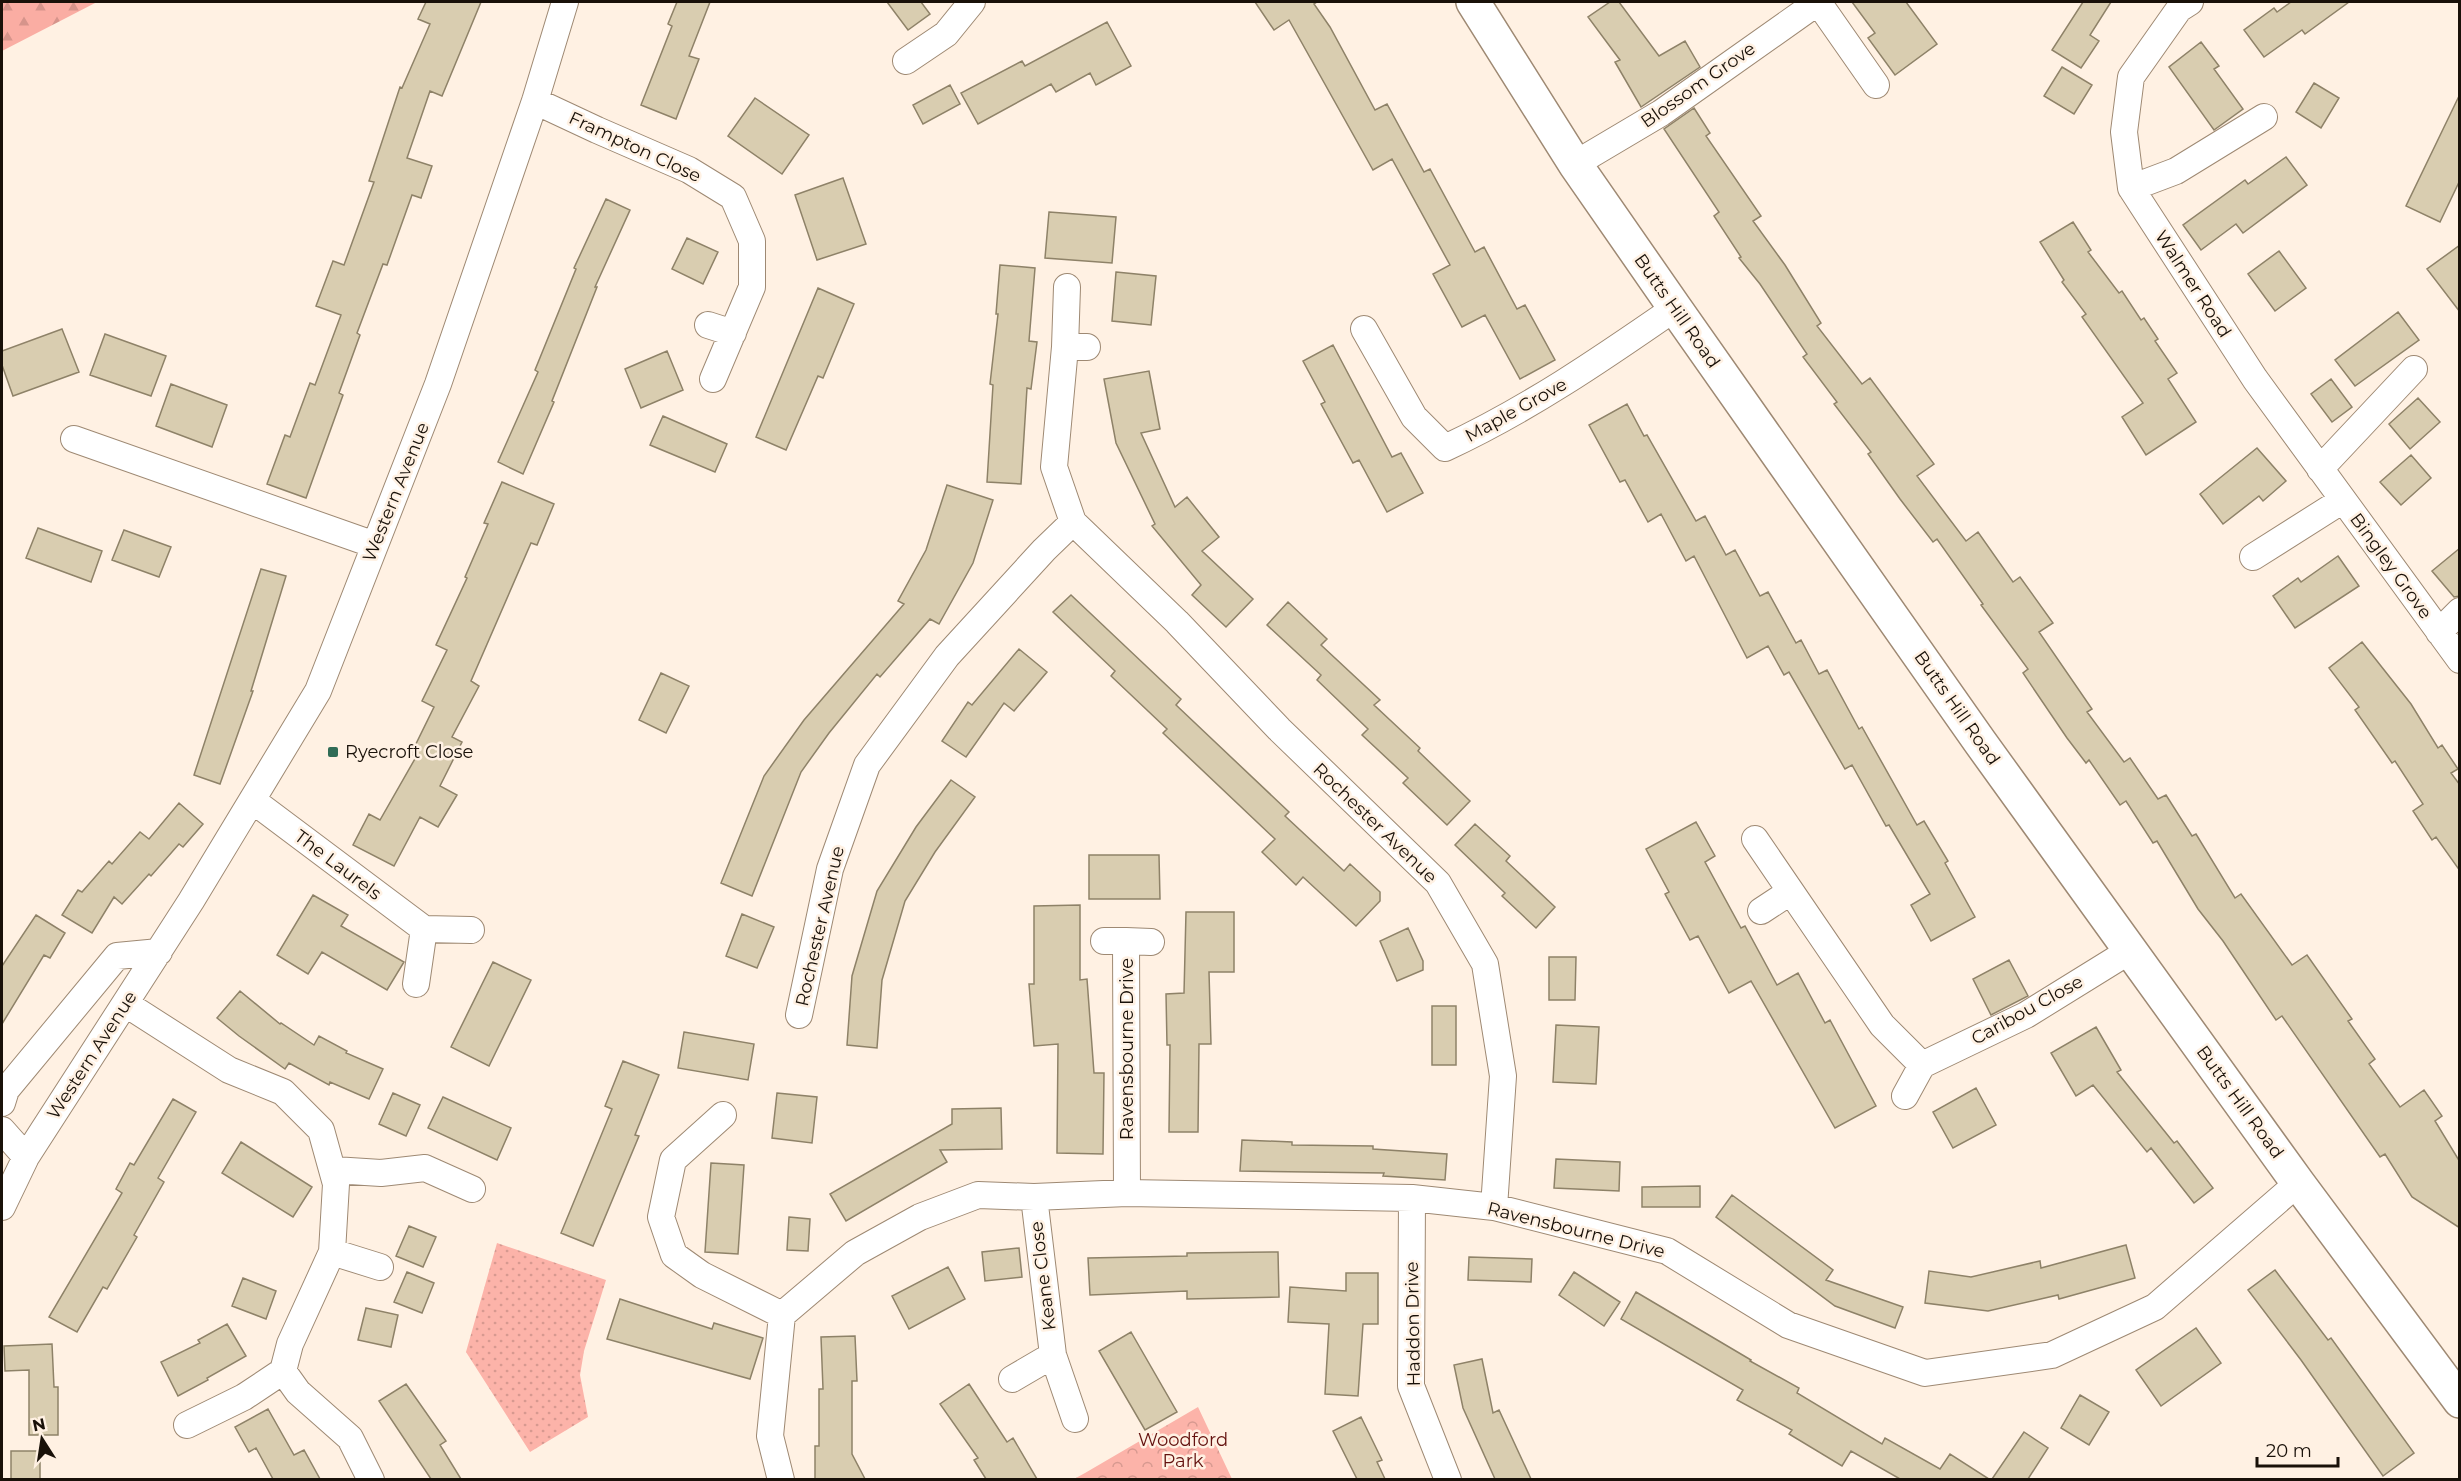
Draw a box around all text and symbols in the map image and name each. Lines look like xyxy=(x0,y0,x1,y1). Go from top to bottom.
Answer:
street label: Blossom Grove xyxy=(1637,37,1760,133)
street label: Frampton Close xyxy=(565,107,705,187)
street label: Walmer Road xyxy=(2150,226,2236,342)
street label: Butts Hill Road xyxy=(1629,250,1725,372)
street label: Maple Grove xyxy=(1461,373,1571,447)
street label: Western Avenue xyxy=(358,419,434,565)
street label: Bingley Grove xyxy=(2345,509,2437,623)
street label: Butts Hill Road xyxy=(1909,647,2005,769)
place label: Ryecroft Close xyxy=(345,741,474,763)
marker: Ryecroft Close xyxy=(326,745,340,759)
street label: Rochester Avenue xyxy=(1308,758,1442,888)
street label: The Laurels xyxy=(290,825,386,905)
street label: Rochester Avenue xyxy=(791,844,849,1008)
street label: Ravensbourne Drive xyxy=(1116,958,1138,1140)
street label: Caribou Close xyxy=(1967,970,2087,1050)
street label: Western Avenue xyxy=(42,987,142,1123)
street label: Butts Hill Road xyxy=(2192,1041,2288,1163)
street label: Ravensbourne Drive xyxy=(1485,1197,1667,1263)
street label: Keane Close xyxy=(1025,1220,1061,1332)
street label: Haddon Drive xyxy=(1401,1261,1425,1387)
north arrow xyxy=(12,1409,72,1469)
text: N xyxy=(31,1414,47,1435)
park label: Woodford Park xyxy=(1138,1429,1228,1472)
scale bar xyxy=(2257,1430,2338,1468)
text: 20 m xyxy=(2266,1440,2312,1462)

